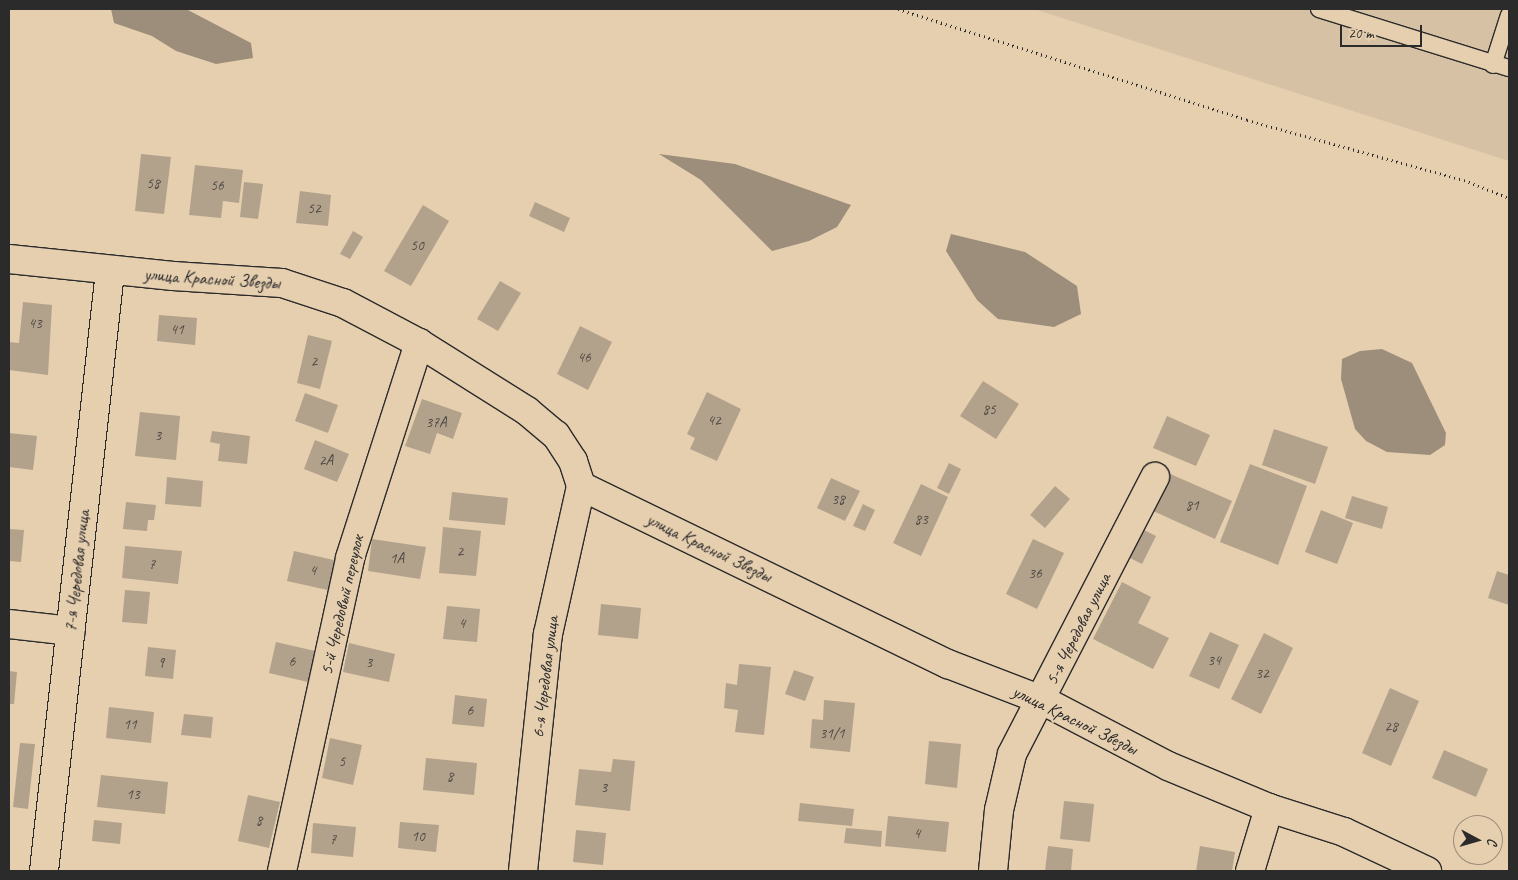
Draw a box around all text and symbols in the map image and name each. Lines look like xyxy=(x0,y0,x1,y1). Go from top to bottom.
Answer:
scale bar xyxy=(1343,15,1426,47)
text: 20 m xyxy=(1348,24,1374,43)
house number: 58 xyxy=(146,175,160,193)
house number: 56 xyxy=(210,177,224,195)
house number: 52 xyxy=(307,200,321,218)
house number: 50 xyxy=(410,237,424,255)
street label: улица Красной Звезды xyxy=(143,263,281,295)
house number: 43 xyxy=(28,315,42,333)
house number: 41 xyxy=(170,321,184,339)
house number: 46 xyxy=(577,349,591,367)
house number: 2 xyxy=(311,353,317,371)
house number: 85 xyxy=(982,401,996,419)
house number: 42 xyxy=(707,412,721,430)
house number: 37А xyxy=(425,414,447,432)
house number: 3 xyxy=(155,427,161,445)
house number: 2А xyxy=(319,452,333,470)
house number: 38 xyxy=(831,491,845,509)
house number: 81 xyxy=(1185,497,1199,515)
street label: улица Красной Звезды xyxy=(643,508,775,588)
street label: 7-я Чередовая улица xyxy=(60,509,94,633)
house number: 83 xyxy=(914,511,928,529)
street label: 5-й Чередовый переулок xyxy=(315,533,369,677)
house number: 2 xyxy=(457,543,463,561)
house number: 1А xyxy=(390,550,404,568)
house number: 7 xyxy=(149,556,155,574)
house number: 4 xyxy=(310,562,316,580)
house number: 36 xyxy=(1028,565,1042,583)
street label: 5-я Чередовая улица xyxy=(1041,569,1115,689)
house number: 4 xyxy=(459,615,465,633)
street label: 6-я Чередовая улица xyxy=(527,615,563,739)
house number: 34 xyxy=(1207,652,1221,670)
house number: 6 xyxy=(289,653,295,671)
house number: 9 xyxy=(158,654,164,672)
house number: 3 xyxy=(366,654,372,672)
house number: 32 xyxy=(1255,665,1269,683)
street label: улица Красной Звезды xyxy=(1009,680,1141,760)
house number: 6 xyxy=(467,702,473,720)
house number: 11 xyxy=(123,716,137,734)
house number: 28 xyxy=(1384,718,1398,736)
house number: 31/1 xyxy=(819,725,845,743)
house number: 5 xyxy=(339,753,345,771)
house number: 8 xyxy=(447,768,453,786)
house number: 3 xyxy=(601,779,607,797)
house number: 13 xyxy=(126,786,140,804)
house number: 8 xyxy=(256,812,262,830)
north arrow xyxy=(1453,815,1503,865)
house number: 4 xyxy=(914,825,920,843)
house number: 10 xyxy=(411,828,425,846)
house number: 7 xyxy=(330,831,336,849)
text: С xyxy=(1484,837,1501,846)

